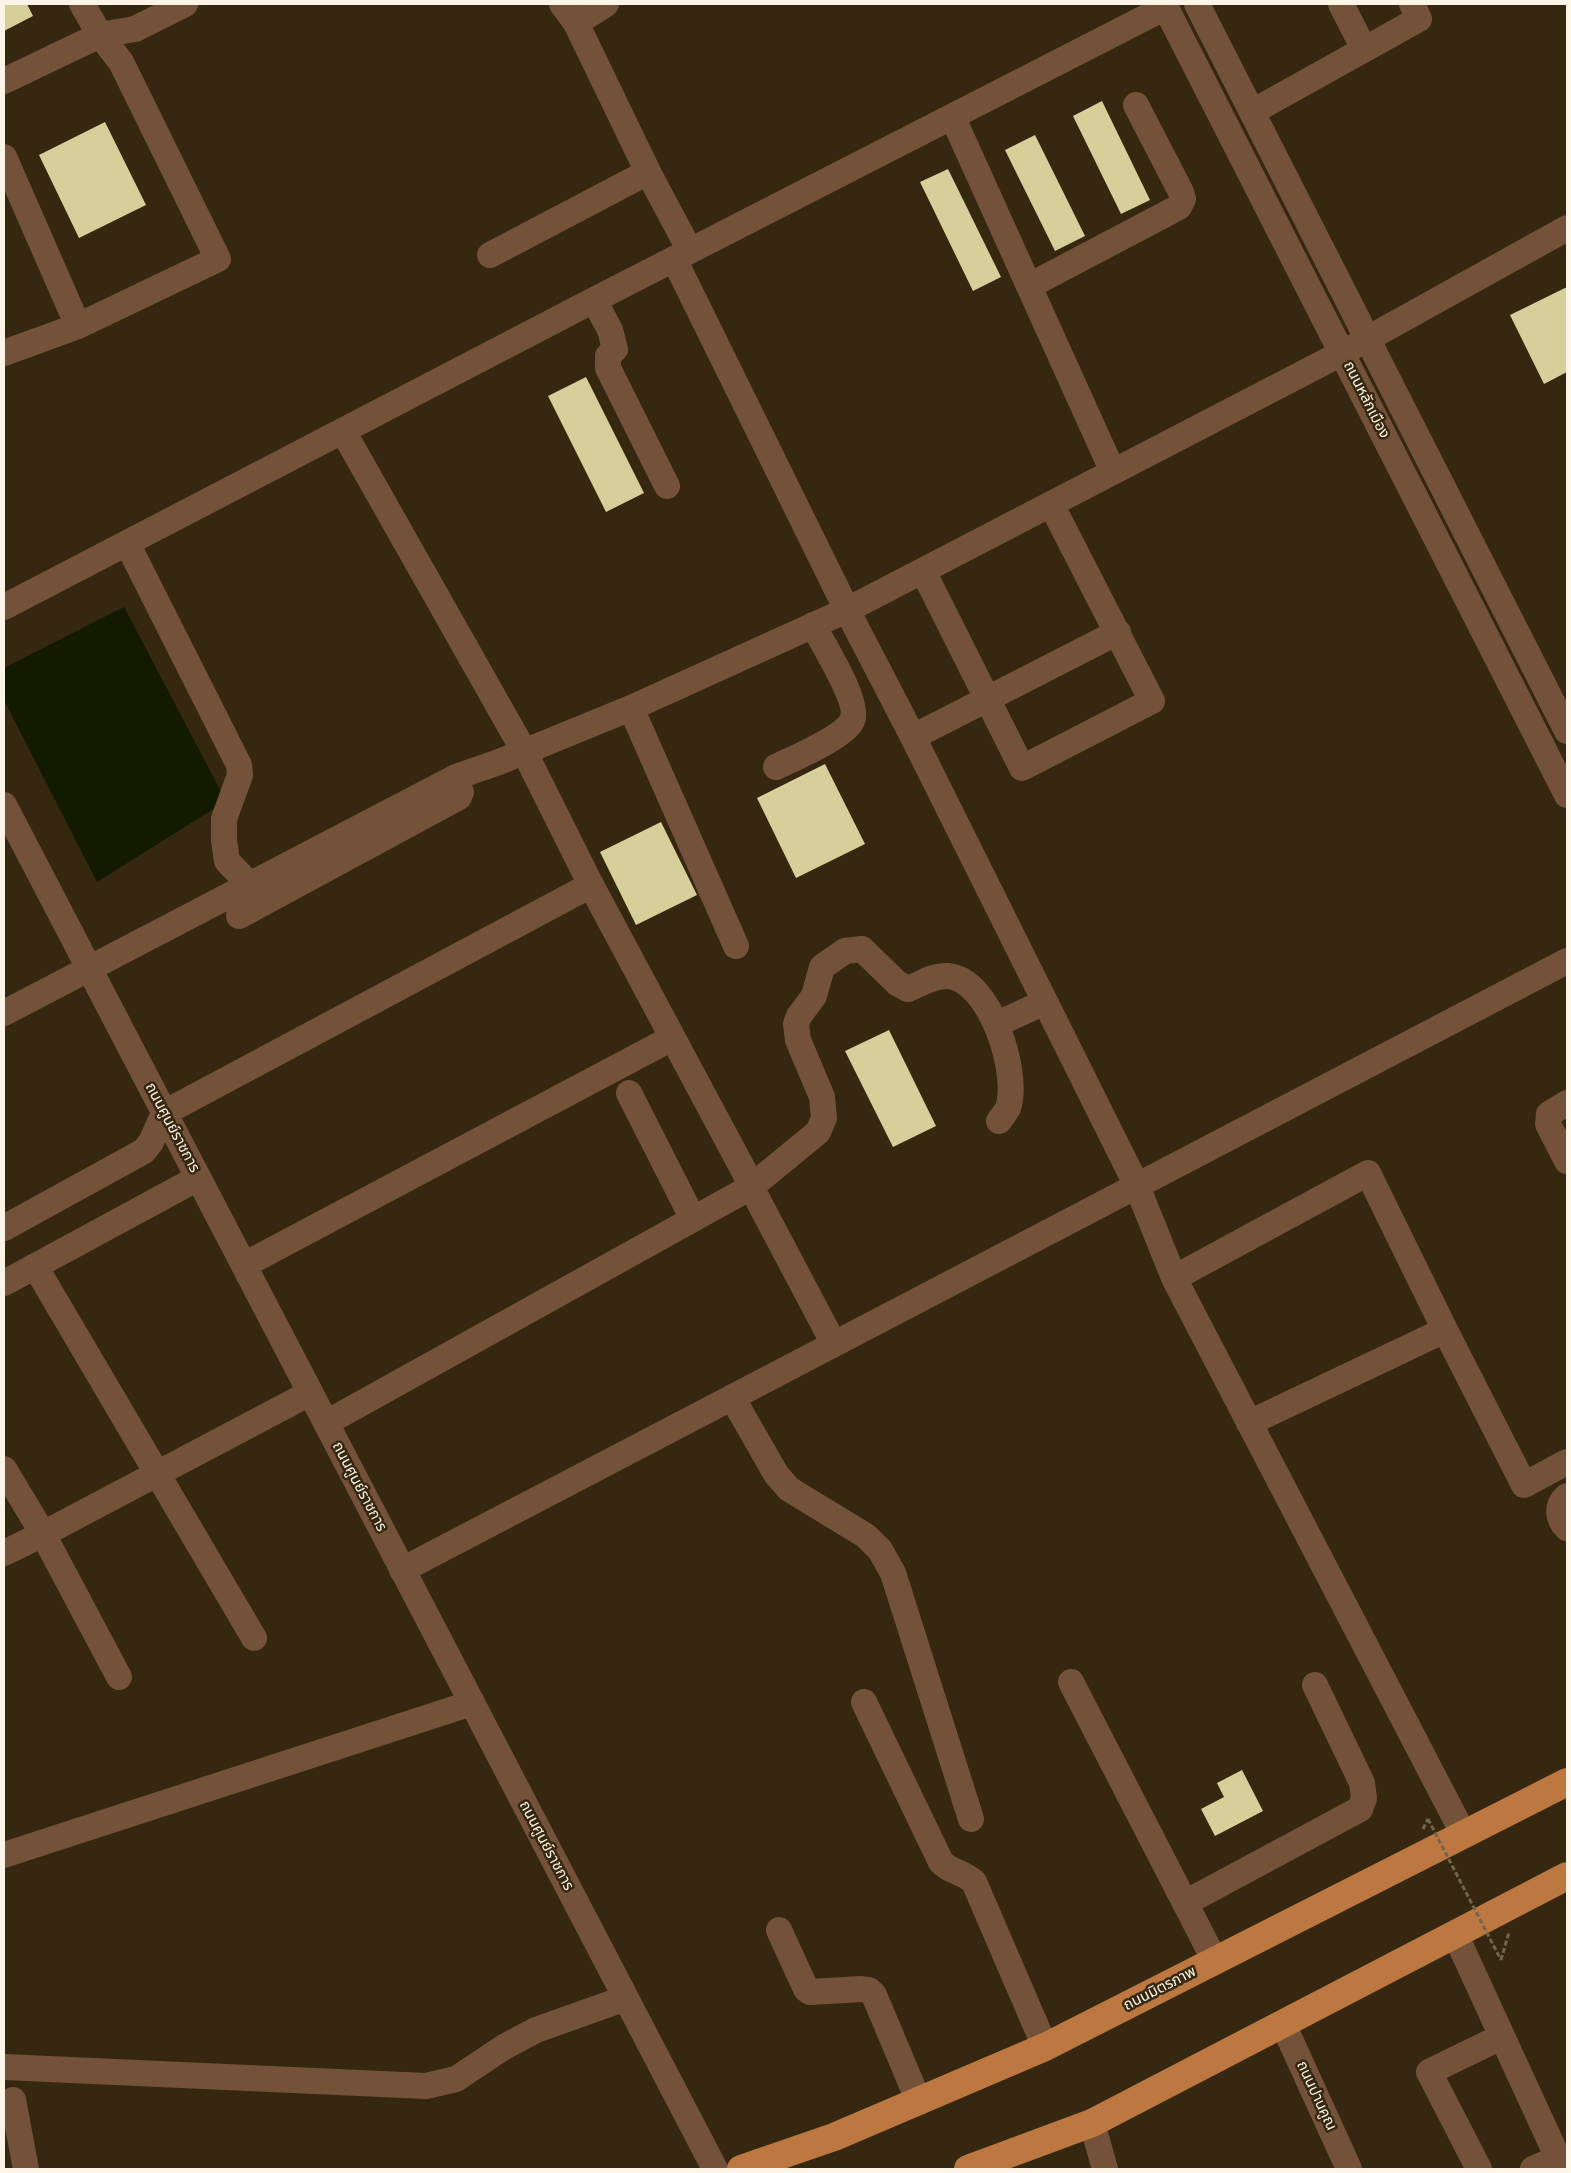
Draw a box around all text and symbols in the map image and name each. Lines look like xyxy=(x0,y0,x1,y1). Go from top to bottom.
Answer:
street label: ถนนหลักเมือง xyxy=(1339,358,1393,442)
street label: ถนนศูนย์ราชการ xyxy=(141,1080,203,1176)
street label: ถนนศูนย์ราชการ xyxy=(328,1439,390,1535)
street label: ถนนศูนย์ราชการ xyxy=(515,1798,577,1894)
street label: ถนนมิตรภาพ xyxy=(1121,1963,1199,2015)
street label: ถนนปานคูณ xyxy=(1292,2058,1340,2134)

